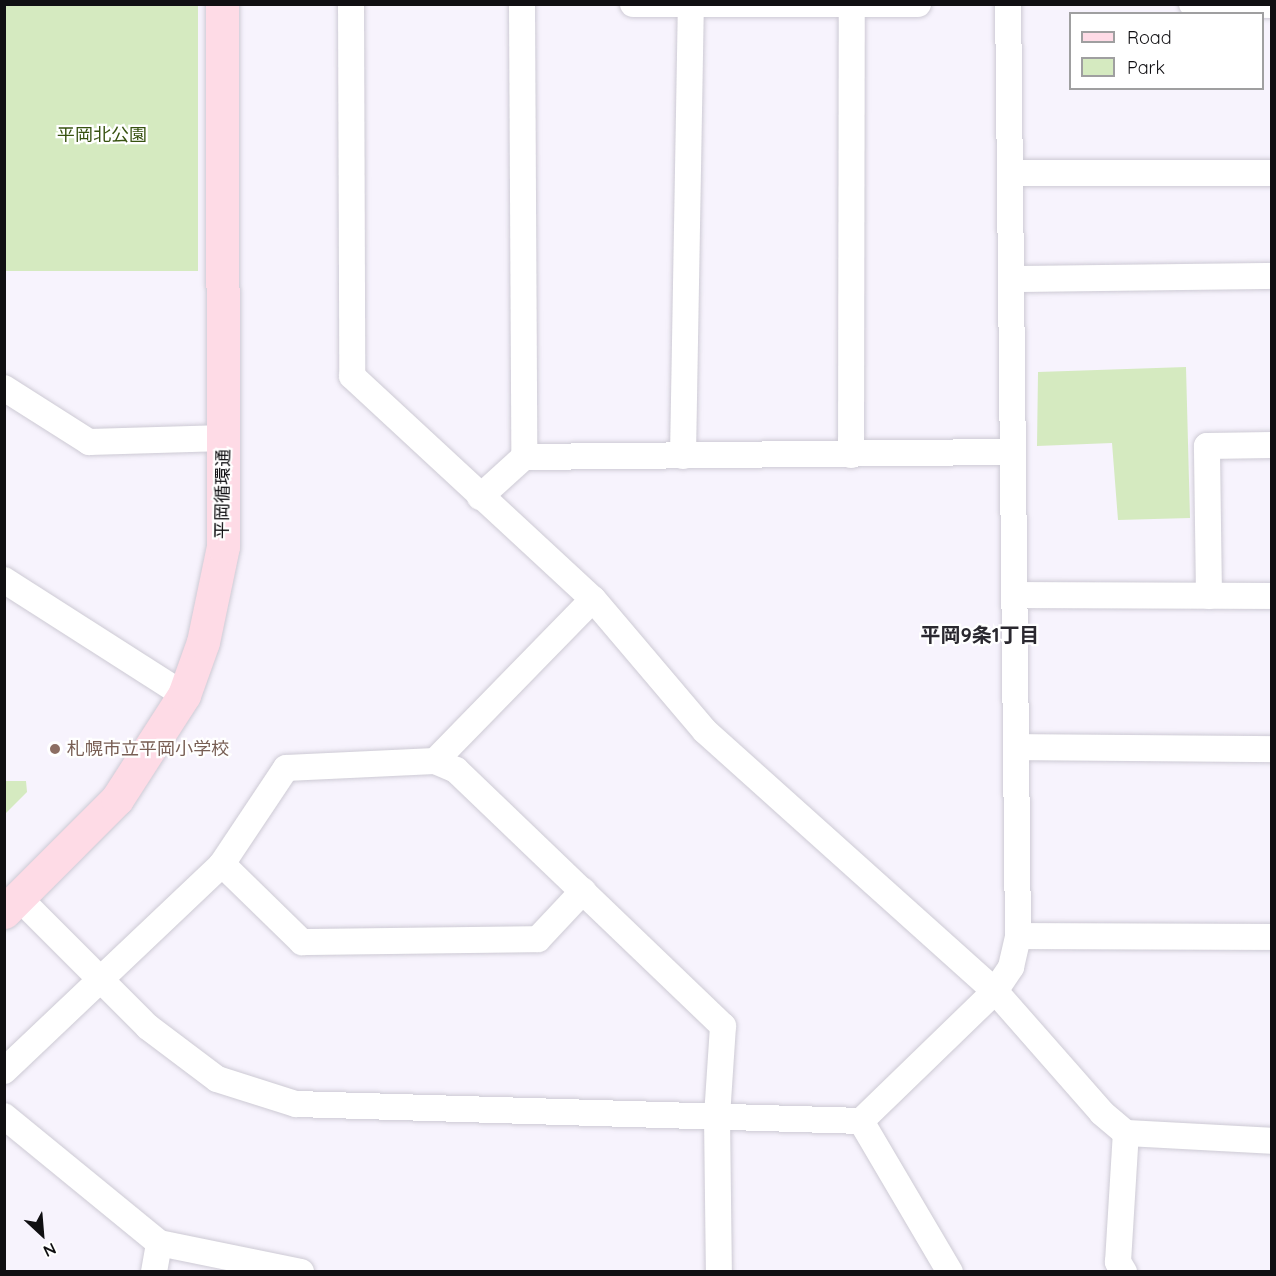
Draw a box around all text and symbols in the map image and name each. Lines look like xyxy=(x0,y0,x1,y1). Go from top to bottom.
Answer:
legend xyxy=(1069,12,1264,90)
text: Road xyxy=(1127,26,1172,49)
text: Park xyxy=(1127,56,1165,79)
park label: 平岡北公園 xyxy=(57,124,147,146)
street label: 平岡循環通 xyxy=(211,449,235,539)
district label: 平岡9条1丁目 xyxy=(920,622,1040,646)
place label: 札幌市立平岡小学校 xyxy=(67,738,229,760)
marker: 札幌市立平岡小学校 xyxy=(48,742,62,756)
north arrow xyxy=(12,1204,72,1264)
text: N xyxy=(40,1239,60,1262)

